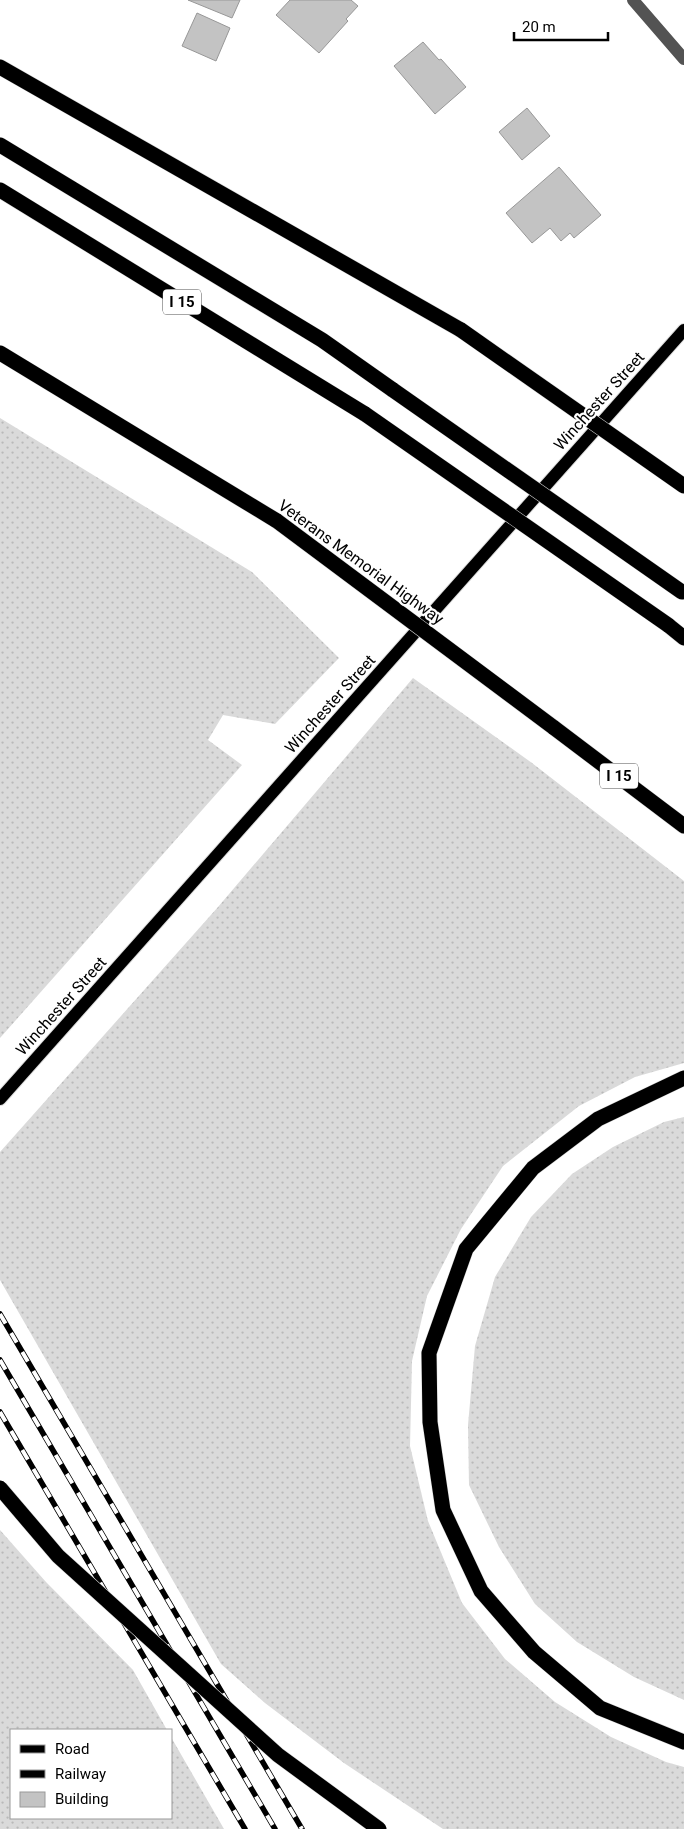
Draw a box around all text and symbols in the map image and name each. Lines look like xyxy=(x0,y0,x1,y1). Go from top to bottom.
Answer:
scale bar xyxy=(514,10,608,42)
text: 20 m xyxy=(522,18,556,36)
road number: I 15 xyxy=(163,290,201,314)
street label: Winchester Street xyxy=(550,348,648,454)
street label: Veterans Memorial Highway xyxy=(275,496,448,629)
street label: Winchester Street xyxy=(281,651,379,757)
road number: I 15 xyxy=(600,764,638,788)
street label: Winchester Street xyxy=(12,953,110,1059)
legend xyxy=(10,1729,172,1819)
text: Road xyxy=(55,1740,89,1758)
text: Railway xyxy=(55,1765,106,1783)
text: Building xyxy=(55,1790,109,1808)

